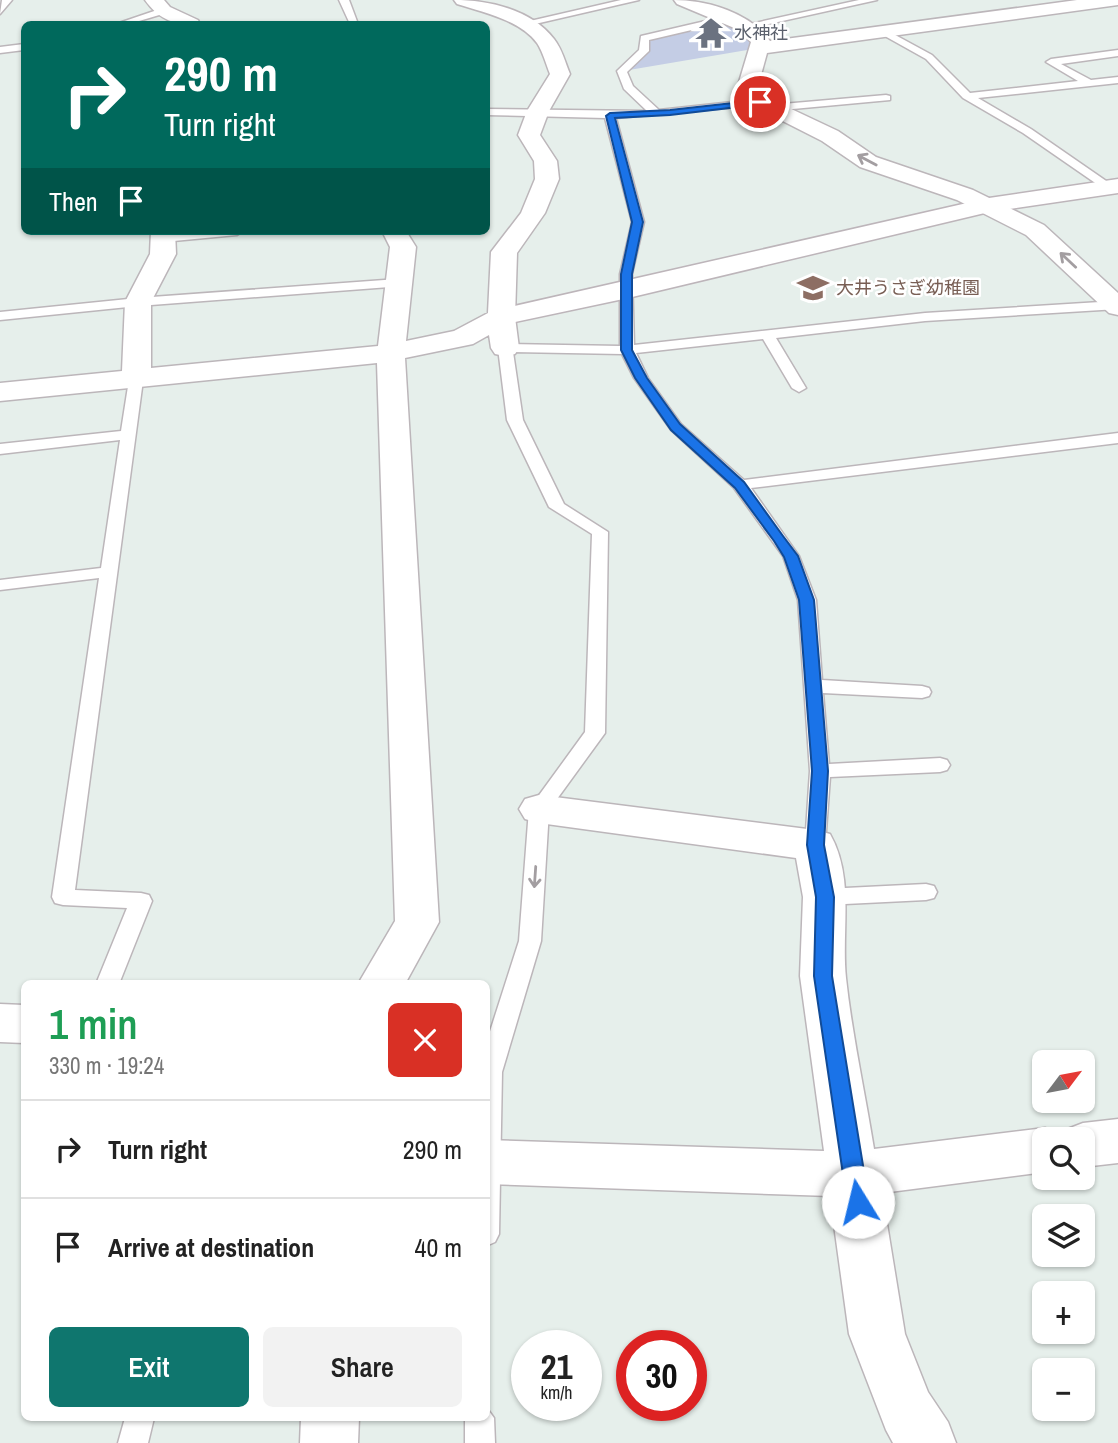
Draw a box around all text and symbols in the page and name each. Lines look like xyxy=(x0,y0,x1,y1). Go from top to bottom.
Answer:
temple icon: 水神社 xyxy=(694,16,728,50)
place label: 水神社 xyxy=(734,20,788,45)
text: 290 m xyxy=(164,40,278,106)
icon: right xyxy=(49,49,140,140)
pin xyxy=(730,72,790,132)
icon: arrive xyxy=(741,83,779,121)
text: Turn right xyxy=(164,103,276,146)
one-way arrow xyxy=(857,152,878,166)
icon: arrive xyxy=(112,182,150,220)
text: Then xyxy=(49,184,98,219)
one-way arrow xyxy=(1060,252,1077,269)
school or university icon: 大井うさぎ幼稚園 xyxy=(796,271,830,305)
place label: 大井うさぎ幼稚園 xyxy=(836,275,980,300)
one-way arrow xyxy=(528,865,541,888)
text: 1 min xyxy=(49,996,138,1052)
button: close xyxy=(388,1003,462,1077)
text: 330 m · 19:24 xyxy=(49,1050,164,1081)
north arrow xyxy=(1032,1050,1096,1113)
map controls xyxy=(1032,1050,1095,1421)
button: search xyxy=(1032,1127,1095,1190)
icon: right xyxy=(49,1130,87,1168)
text: Turn right xyxy=(108,1132,207,1167)
text: 290 m xyxy=(403,1132,462,1167)
position arrow xyxy=(821,1165,895,1239)
button: layers xyxy=(1032,1204,1095,1267)
icon: arrive xyxy=(49,1228,87,1266)
text: Arrive at destination xyxy=(108,1230,314,1265)
text: 40 m xyxy=(415,1230,462,1265)
button: + xyxy=(1032,1281,1095,1344)
button: Exit xyxy=(49,1327,249,1407)
button: Share xyxy=(263,1327,462,1407)
speed limit sign: 30 xyxy=(616,1330,707,1421)
text: 21 xyxy=(541,1343,572,1390)
button: − xyxy=(1032,1358,1095,1421)
text: km/h xyxy=(541,1380,573,1405)

